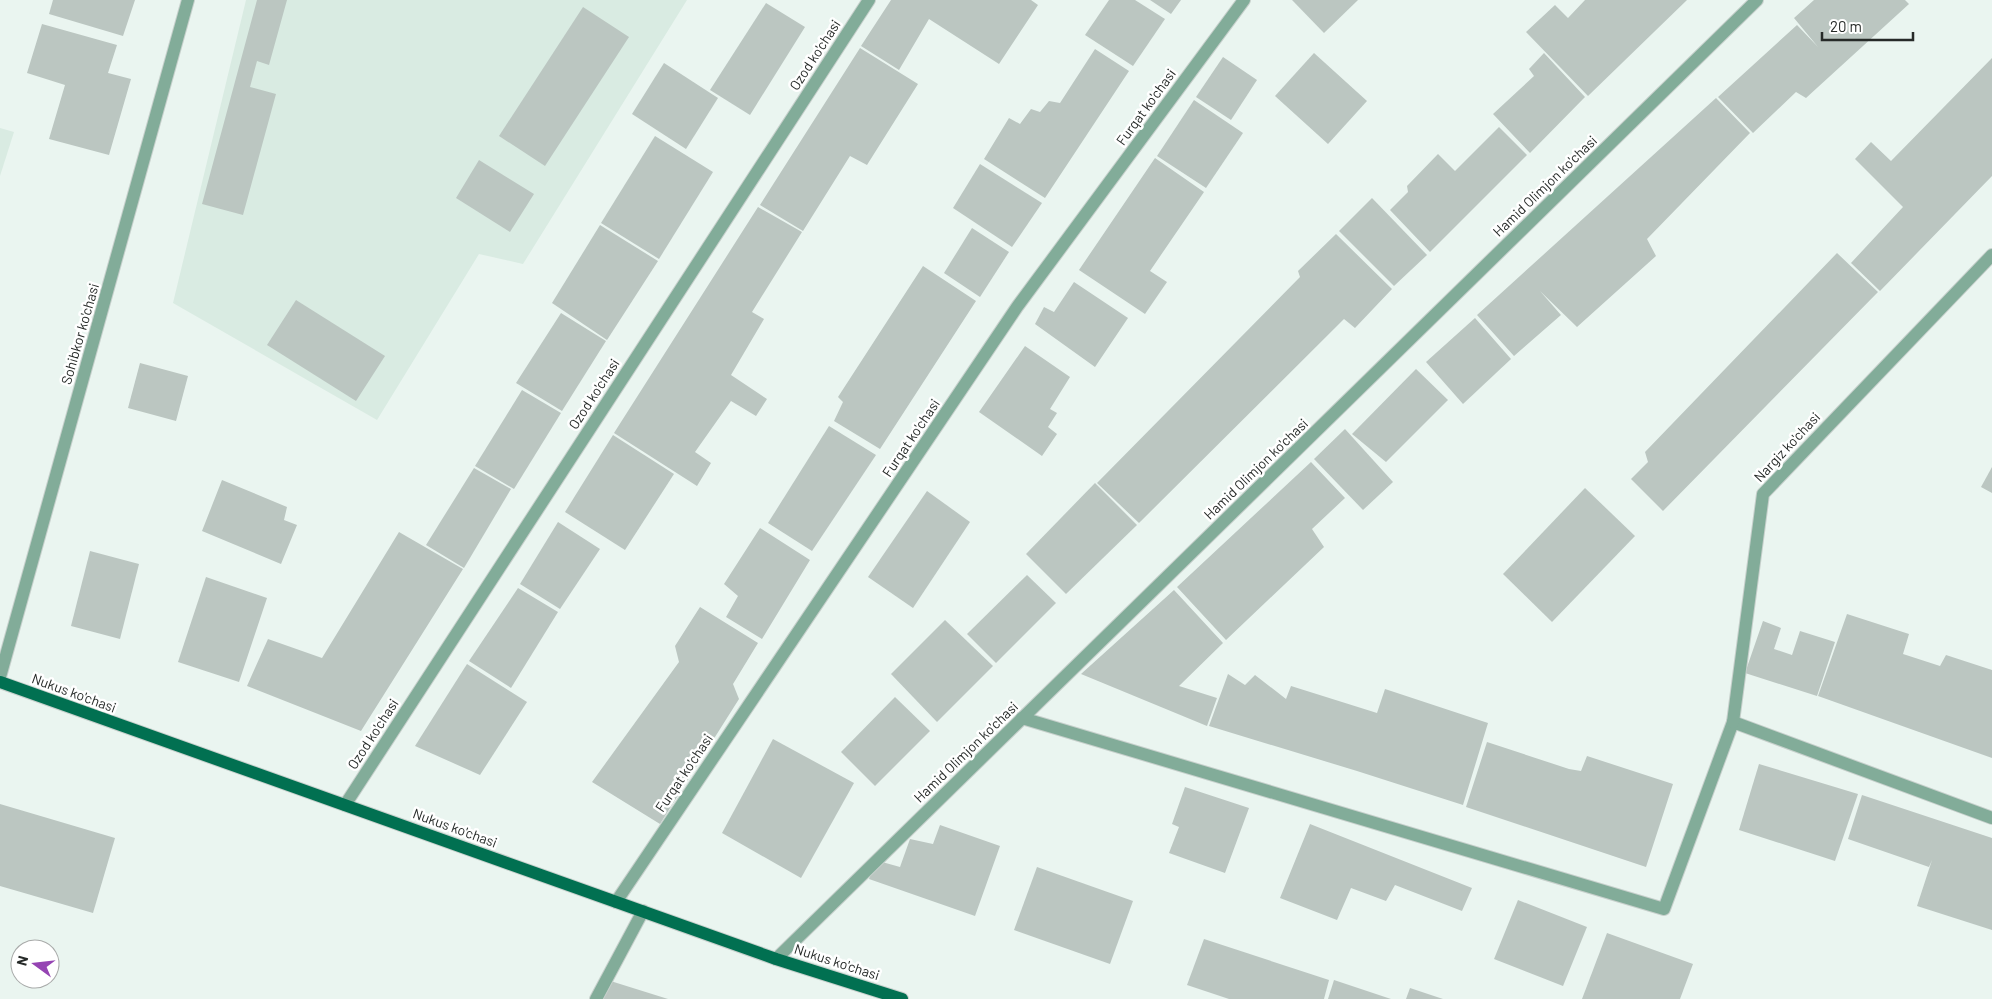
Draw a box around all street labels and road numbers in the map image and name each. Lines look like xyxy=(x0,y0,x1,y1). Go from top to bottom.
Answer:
street label: Ozod ko'chasi xyxy=(785,16,844,93)
street label: Furqat ko'chasi xyxy=(1112,65,1179,148)
street label: Hamid Olimjon ko'chasi xyxy=(1489,132,1600,240)
street label: Sohibkor ko'chasi xyxy=(57,281,102,386)
street label: Ozod ko'chasi xyxy=(564,355,623,432)
street label: Furqat ko'chasi xyxy=(878,395,943,480)
street label: Nargiz ko'chasi xyxy=(1750,408,1823,485)
street label: Hamid Olimjon ko'chasi xyxy=(1200,415,1311,523)
street label: Nukus ko'chasi xyxy=(30,669,119,716)
street label: Ozod ko'chasi xyxy=(343,695,402,772)
street label: Hamid Olimjon ko'chasi xyxy=(910,698,1021,806)
street label: Furqat ko'chasi xyxy=(651,730,716,815)
street label: Nukus ko'chasi xyxy=(411,804,500,851)
street label: Nukus ko'chasi xyxy=(792,940,882,983)

